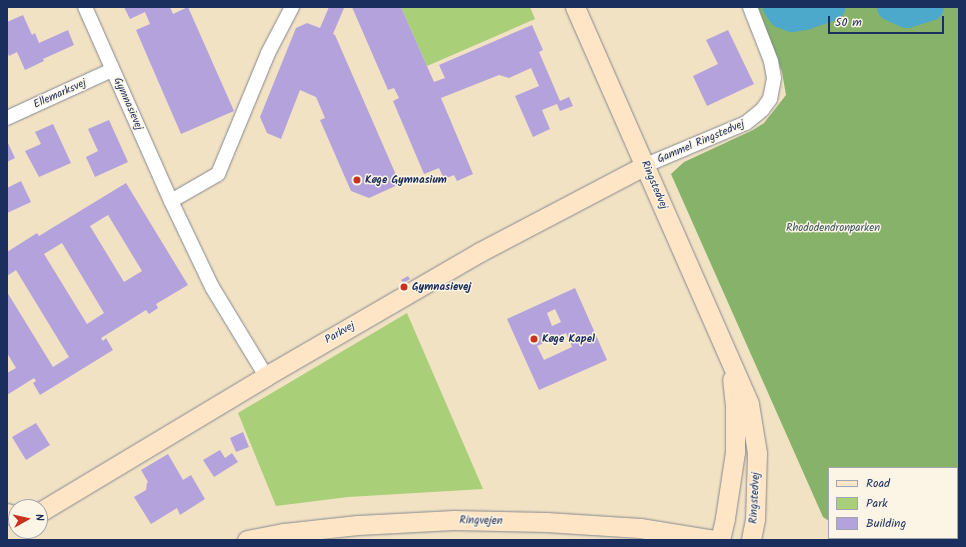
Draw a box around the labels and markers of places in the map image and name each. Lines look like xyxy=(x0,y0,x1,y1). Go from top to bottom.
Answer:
place label: Køge Gymnasium xyxy=(365,173,447,187)
marker: Køge Gymnasium xyxy=(352,175,362,185)
place label: Gymnasievej xyxy=(412,280,471,294)
marker: Gymnasievej xyxy=(399,282,409,292)
place label: Køge Kapel xyxy=(542,332,595,346)
marker: Køge Kapel xyxy=(529,334,539,344)

